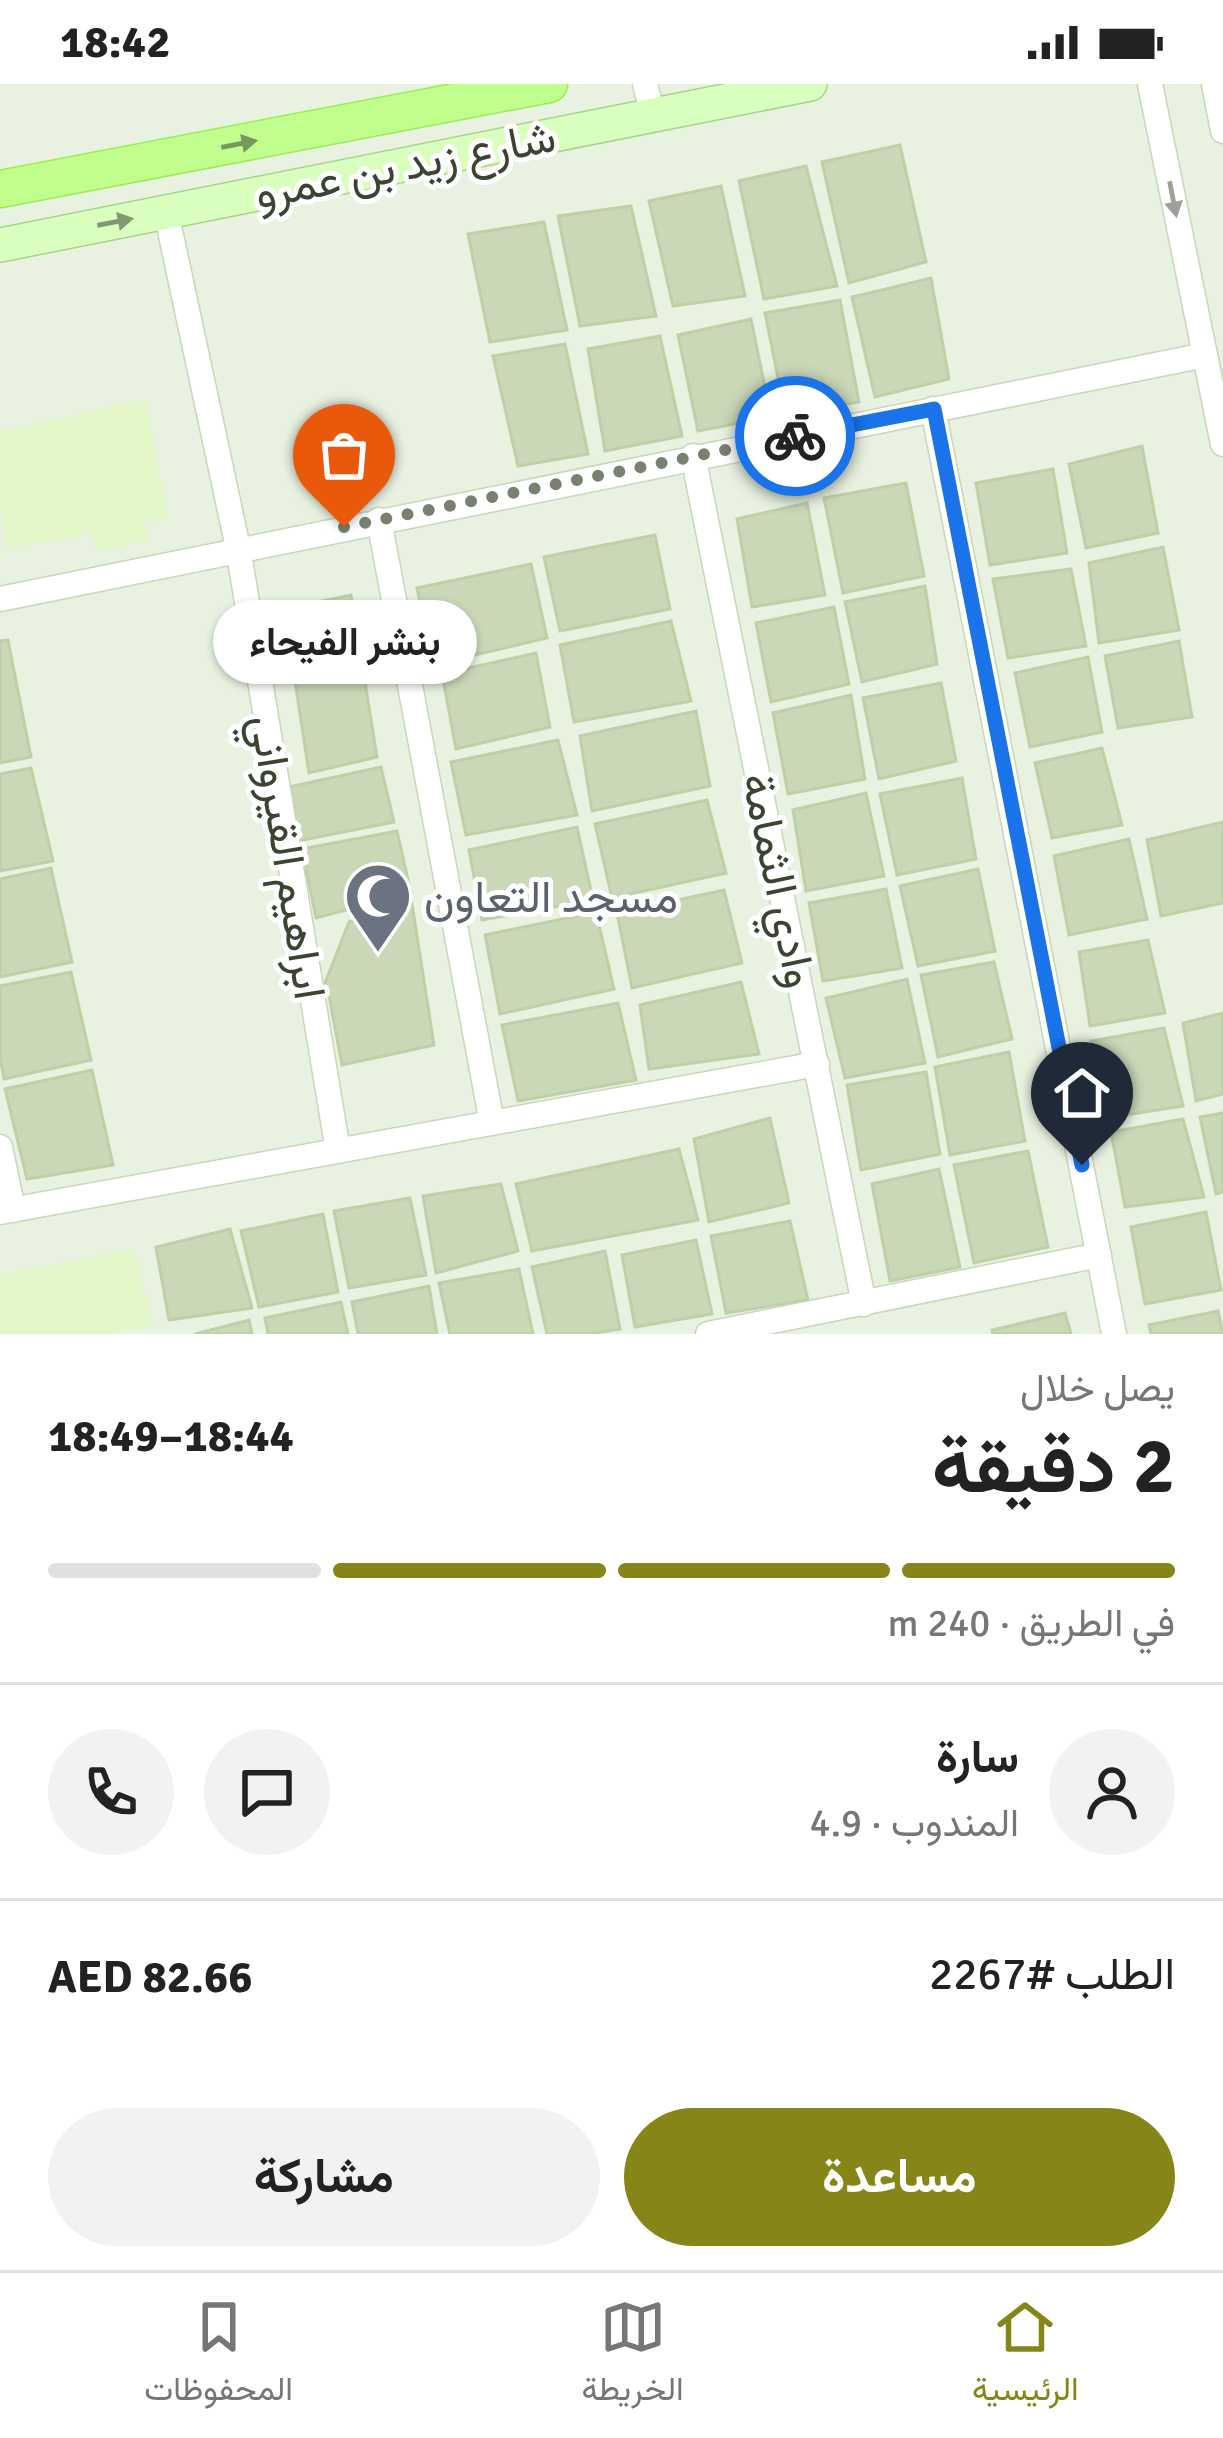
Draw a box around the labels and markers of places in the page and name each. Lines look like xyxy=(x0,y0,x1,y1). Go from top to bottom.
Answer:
pin xyxy=(293,404,395,527)
callout: بنشر الفيحاء xyxy=(212,599,476,683)
mosque icon: مسجد التعاون xyxy=(343,861,413,955)
place label: مسجد التعاون xyxy=(424,870,678,925)
pin xyxy=(1031,1042,1133,1165)

